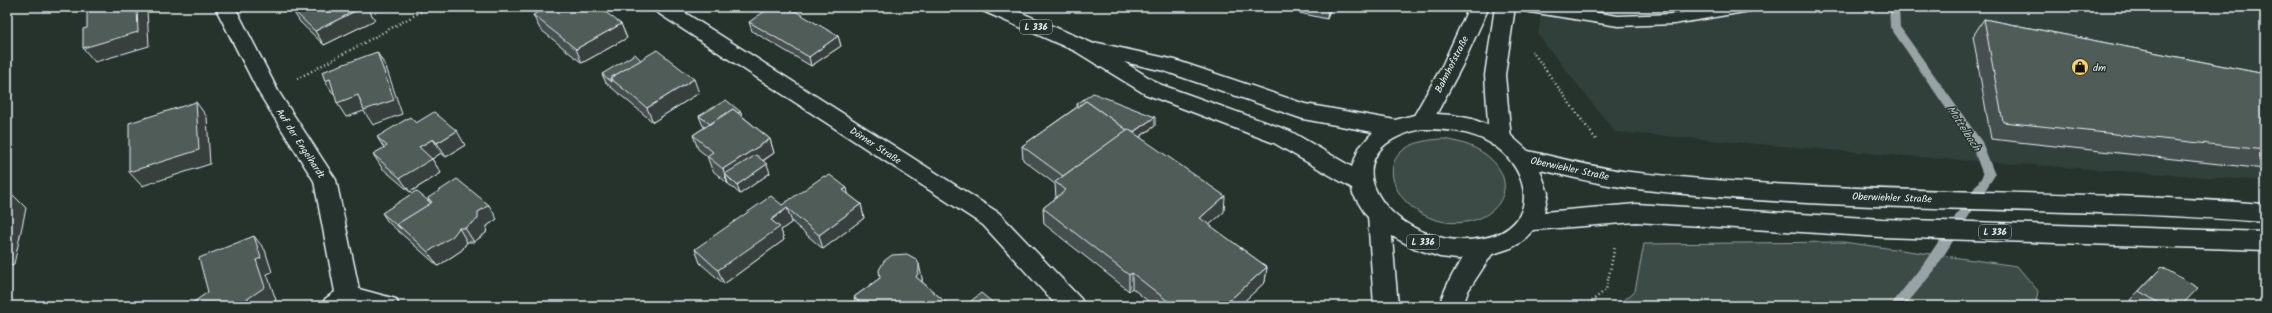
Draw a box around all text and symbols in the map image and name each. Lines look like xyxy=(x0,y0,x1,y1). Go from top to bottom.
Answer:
road number: L 336 xyxy=(1020,20,1052,34)
street label: Bahnhofstraße xyxy=(1431,33,1473,96)
shop icon: dm xyxy=(2070,57,2090,77)
place label: dm xyxy=(2093,60,2106,76)
water label: Mottelbach xyxy=(1942,102,1985,156)
street label: Auf der Engelhardt xyxy=(272,105,329,182)
street label: Dörner Straße xyxy=(846,123,905,169)
street label: Oberwiehler Straße xyxy=(1529,153,1611,185)
street label: Oberwiehler Straße xyxy=(1852,189,1933,207)
road number: L 336 xyxy=(1979,225,2011,239)
road number: L 336 xyxy=(1407,235,1439,249)

